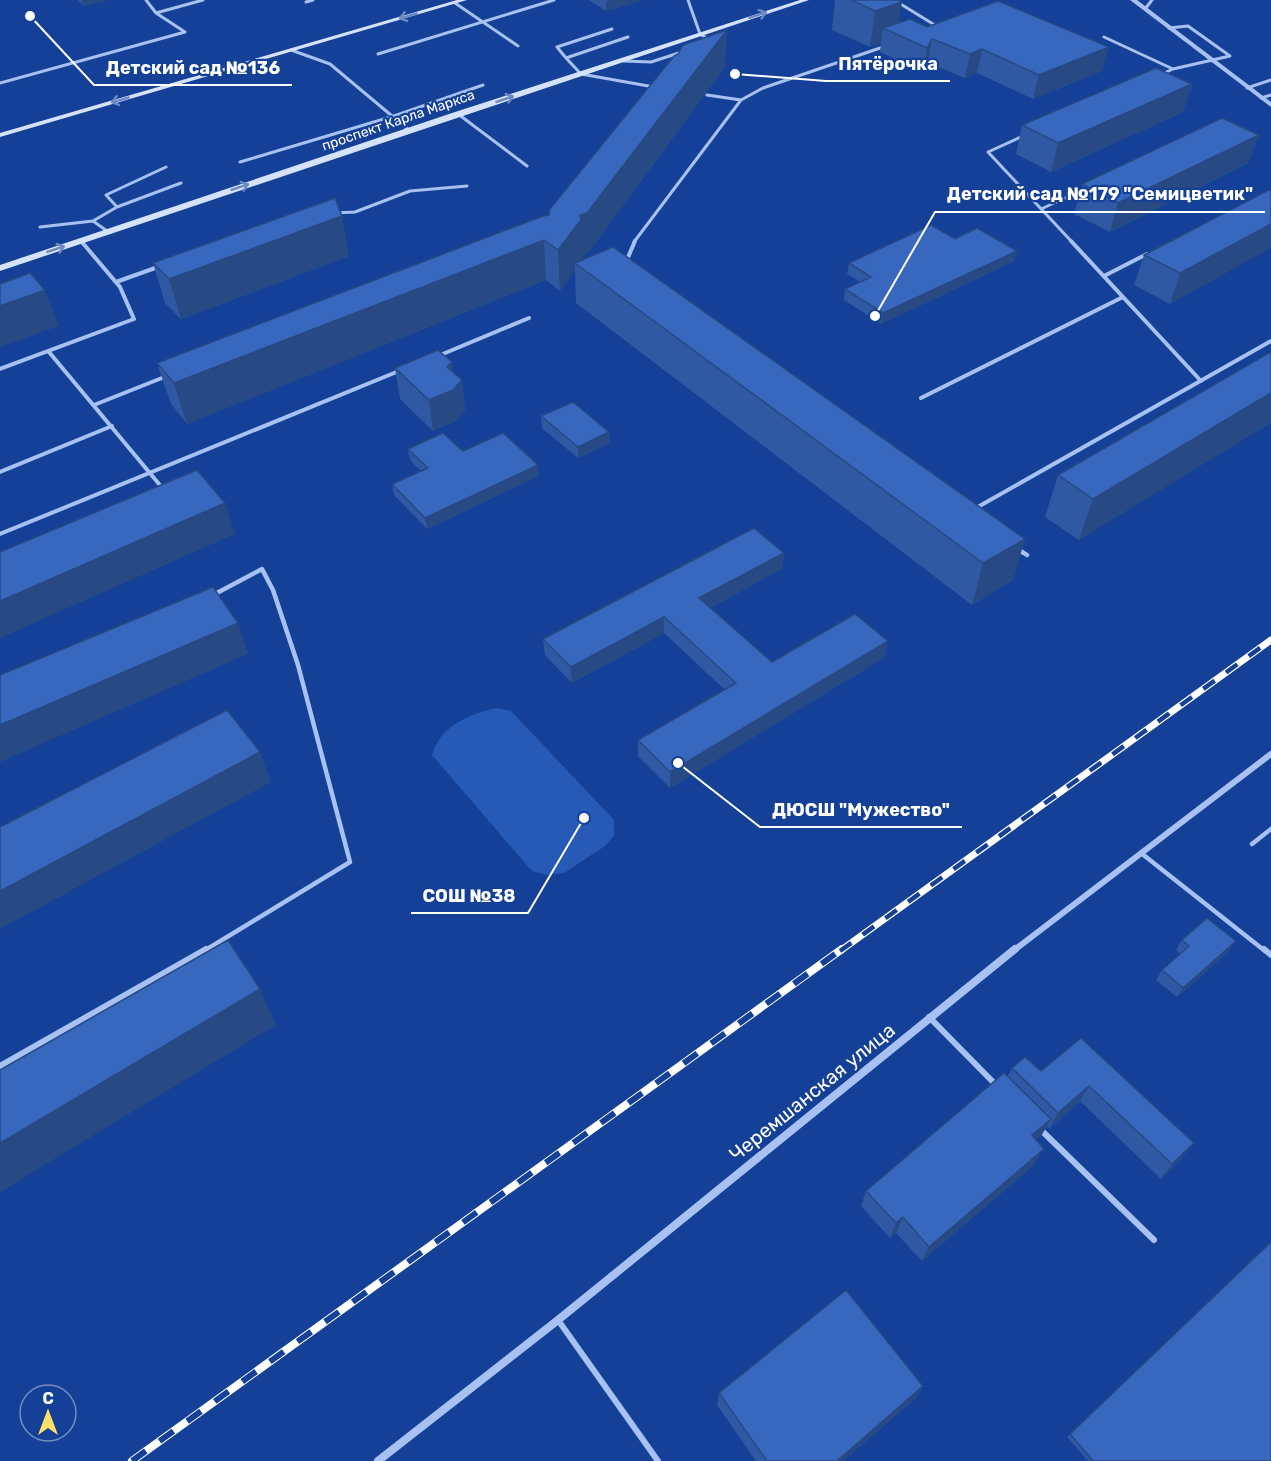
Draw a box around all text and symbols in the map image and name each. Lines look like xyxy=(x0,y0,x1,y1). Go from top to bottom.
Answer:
one-way arrow xyxy=(748,9,767,20)
one-way arrow xyxy=(399,11,418,22)
callout: Пятёрочка xyxy=(826,45,950,81)
callout: Детский сад №136 xyxy=(94,49,292,85)
text: Пятёрочка xyxy=(838,53,938,75)
text: Детский сад №136 xyxy=(106,57,280,79)
street label: проспект Карла Маркса xyxy=(319,86,477,155)
one-way arrow xyxy=(495,92,514,103)
one-way arrow xyxy=(111,95,130,106)
callout: Детский сад №179 "Семицветик" xyxy=(935,176,1265,212)
one-way arrow xyxy=(230,181,249,192)
text: Детский сад №179 "Семицветик" xyxy=(947,183,1253,205)
one-way arrow xyxy=(46,243,65,254)
callout: ДЮСШ "Мужество" xyxy=(760,791,962,827)
text: ДЮСШ "Мужество" xyxy=(772,799,950,821)
callout: СОШ №38 xyxy=(411,877,528,913)
text: СОШ №38 xyxy=(422,885,516,907)
street label: Черемшанская улица xyxy=(724,1018,900,1166)
north arrow xyxy=(18,1383,78,1443)
text: С xyxy=(42,1389,54,1408)

